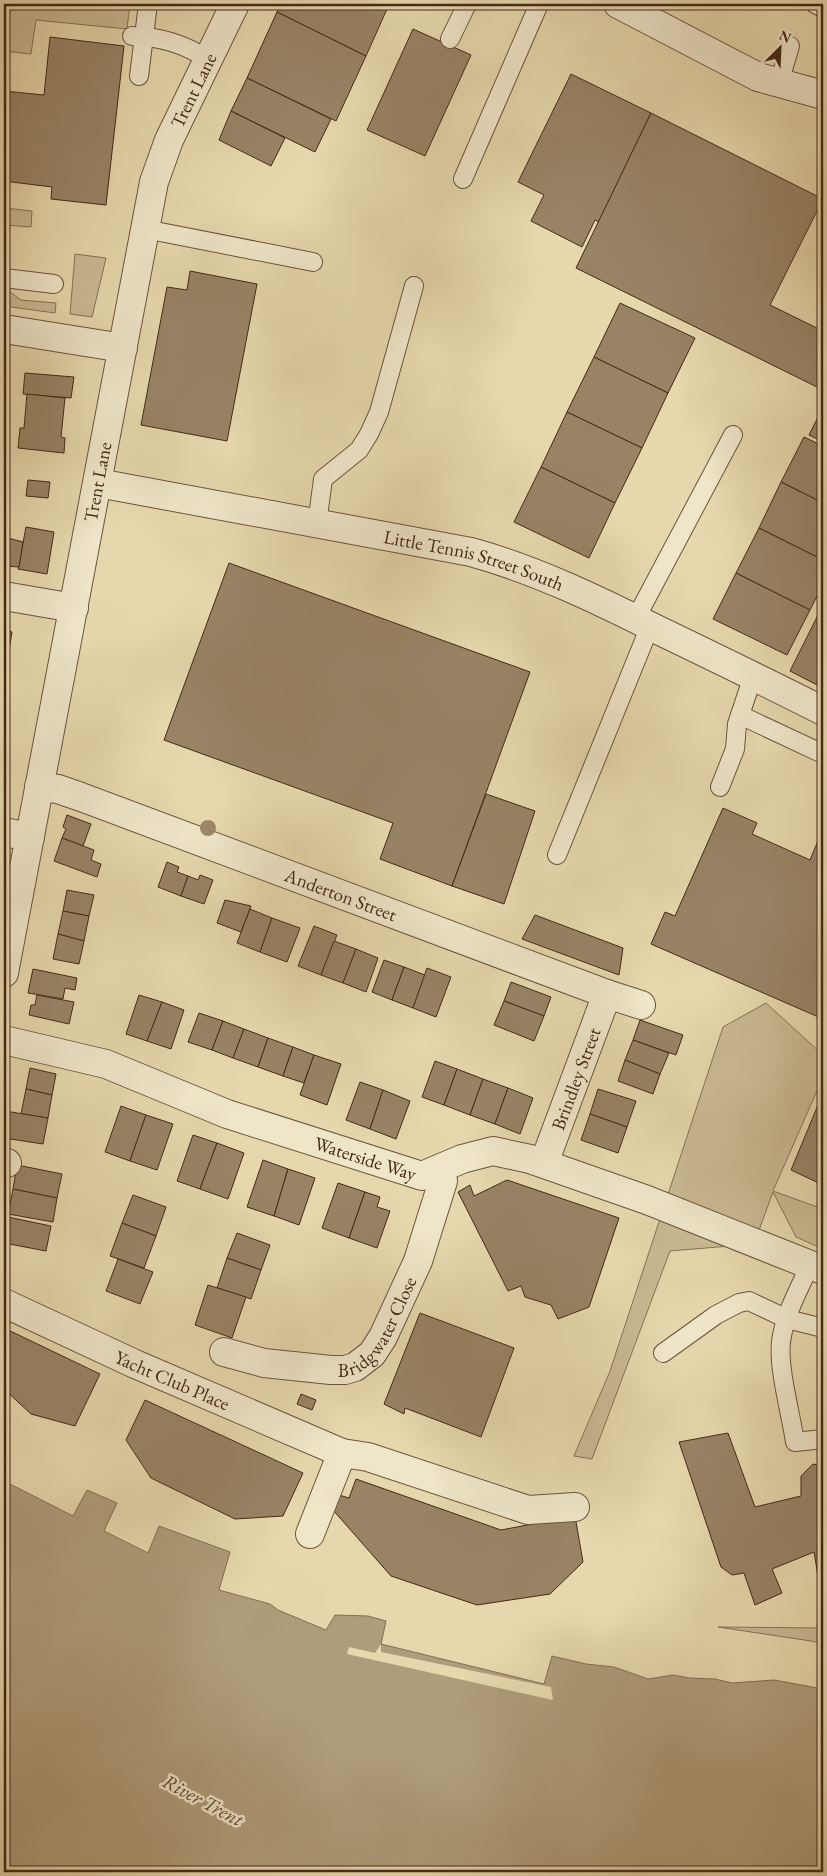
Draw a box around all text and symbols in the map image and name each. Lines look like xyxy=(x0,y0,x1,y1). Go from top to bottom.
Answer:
north arrow xyxy=(754,22,804,72)
text: N xyxy=(776,26,795,47)
street label: Trent Lane xyxy=(165,49,222,132)
street label: Trent Lane xyxy=(78,440,117,524)
street label: Little Tennis Street South xyxy=(382,524,568,597)
street label: Anderton Street xyxy=(280,862,400,927)
street label: Brindley Street xyxy=(545,1024,606,1134)
street label: Waterside Way xyxy=(311,1131,420,1187)
street label: Bridgwater Close xyxy=(338,1272,422,1383)
street label: Yacht Club Place xyxy=(110,1344,233,1416)
water label: River Trent xyxy=(158,1768,249,1833)

